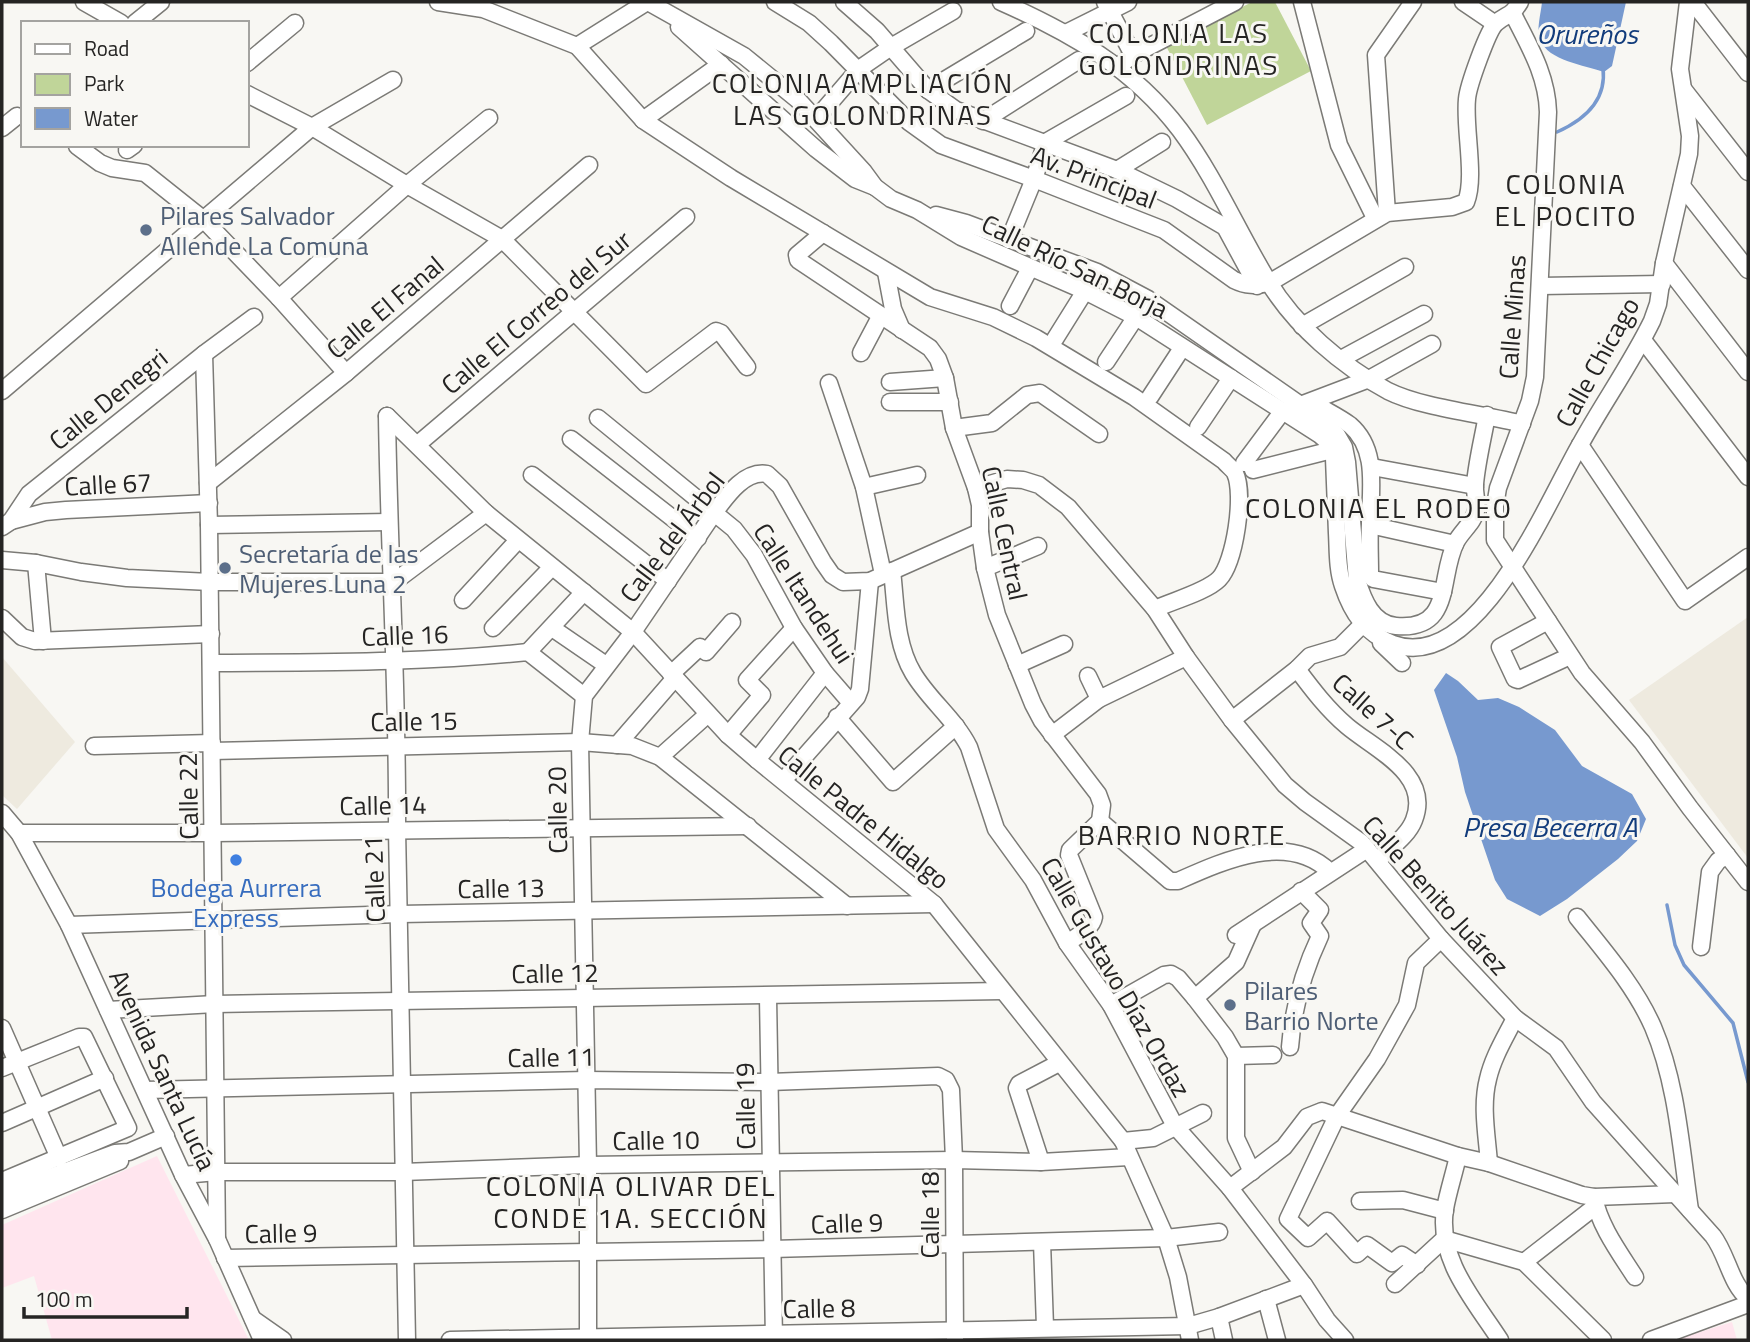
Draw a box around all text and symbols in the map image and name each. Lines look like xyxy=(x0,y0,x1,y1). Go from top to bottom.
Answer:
district label: COLONIA LAS GOLONDRINAS xyxy=(1079,11,1279,86)
water label: Orureños xyxy=(1536,12,1640,55)
legend xyxy=(21,21,248,147)
text: Road xyxy=(84,32,129,64)
district label: COLONIA AMPLIACIÓN LAS GOLONDRINAS xyxy=(712,61,1014,136)
text: Park xyxy=(84,67,124,99)
text: Water xyxy=(84,102,138,134)
street label: Av. Principal xyxy=(1025,135,1163,219)
district label: COLONIA EL POCITO xyxy=(1495,162,1637,237)
place label: Pilares Salvador Allende La Comuna xyxy=(160,196,369,265)
street label: Calle Río San Borja xyxy=(975,204,1175,328)
street label: Calle El Correo del Sur xyxy=(432,221,640,403)
marker: Pilares Salvador Allende La Comuna xyxy=(138,222,154,238)
street label: Calle El Fanal xyxy=(318,246,452,368)
street label: Calle Minas xyxy=(1488,253,1536,381)
street label: Calle Chicago xyxy=(1545,290,1649,434)
street label: Calle Denegri xyxy=(40,339,176,459)
street label: Calle 67 xyxy=(63,462,153,506)
street label: Calle Central xyxy=(972,462,1038,604)
street label: Calle del Árbol xyxy=(610,464,734,610)
district label: COLONIA EL RODEO xyxy=(1245,486,1513,529)
street label: Calle Itandehui xyxy=(744,515,864,671)
place label: Secretaría de las Mujeres Luna 2 xyxy=(239,534,419,603)
marker: Secretaría de las Mujeres Luna 2 xyxy=(217,560,233,576)
street label: Calle 16 xyxy=(361,614,449,656)
street label: Calle 7-C xyxy=(1323,664,1423,758)
street label: Calle 15 xyxy=(370,701,458,741)
street label: Calle Padre Hidalgo xyxy=(770,736,958,898)
street label: Calle 22 xyxy=(168,752,208,840)
street label: Calle 20 xyxy=(537,766,577,854)
street label: Calle 14 xyxy=(339,785,427,825)
water label: Presa Becerra A xyxy=(1462,805,1638,848)
street label: Calle Benito Juárez xyxy=(1353,806,1519,984)
district label: BARRIO NORTE xyxy=(1078,813,1286,856)
street label: Calle 21 xyxy=(353,835,395,923)
street label: Calle Gustavo Díaz Ordaz xyxy=(1031,850,1201,1104)
marker: Bodega Aurrera Express xyxy=(228,852,244,868)
place label: Bodega Aurrera Express xyxy=(151,868,321,937)
street label: Calle 13 xyxy=(457,868,545,908)
street label: Calle 12 xyxy=(511,953,599,993)
street label: Avenida Santa Lucía xyxy=(99,963,227,1177)
place label: Pilares Barrio Norte xyxy=(1244,971,1379,1040)
marker: Pilares Barrio Norte xyxy=(1222,997,1238,1013)
street label: Calle 11 xyxy=(507,1037,595,1077)
street label: Calle 19 xyxy=(725,1062,765,1150)
street label: Calle 10 xyxy=(612,1120,700,1160)
district label: COLONIA OLIVAR DEL CONDE 1A. SECCIÓN xyxy=(486,1164,776,1239)
street label: Calle 18 xyxy=(910,1171,949,1259)
street label: Calle 9 xyxy=(810,1202,884,1244)
street label: Calle 9 xyxy=(244,1213,318,1253)
scale bar xyxy=(24,1276,187,1320)
text: 100 m xyxy=(35,1283,92,1315)
street label: Calle 8 xyxy=(782,1288,856,1328)

